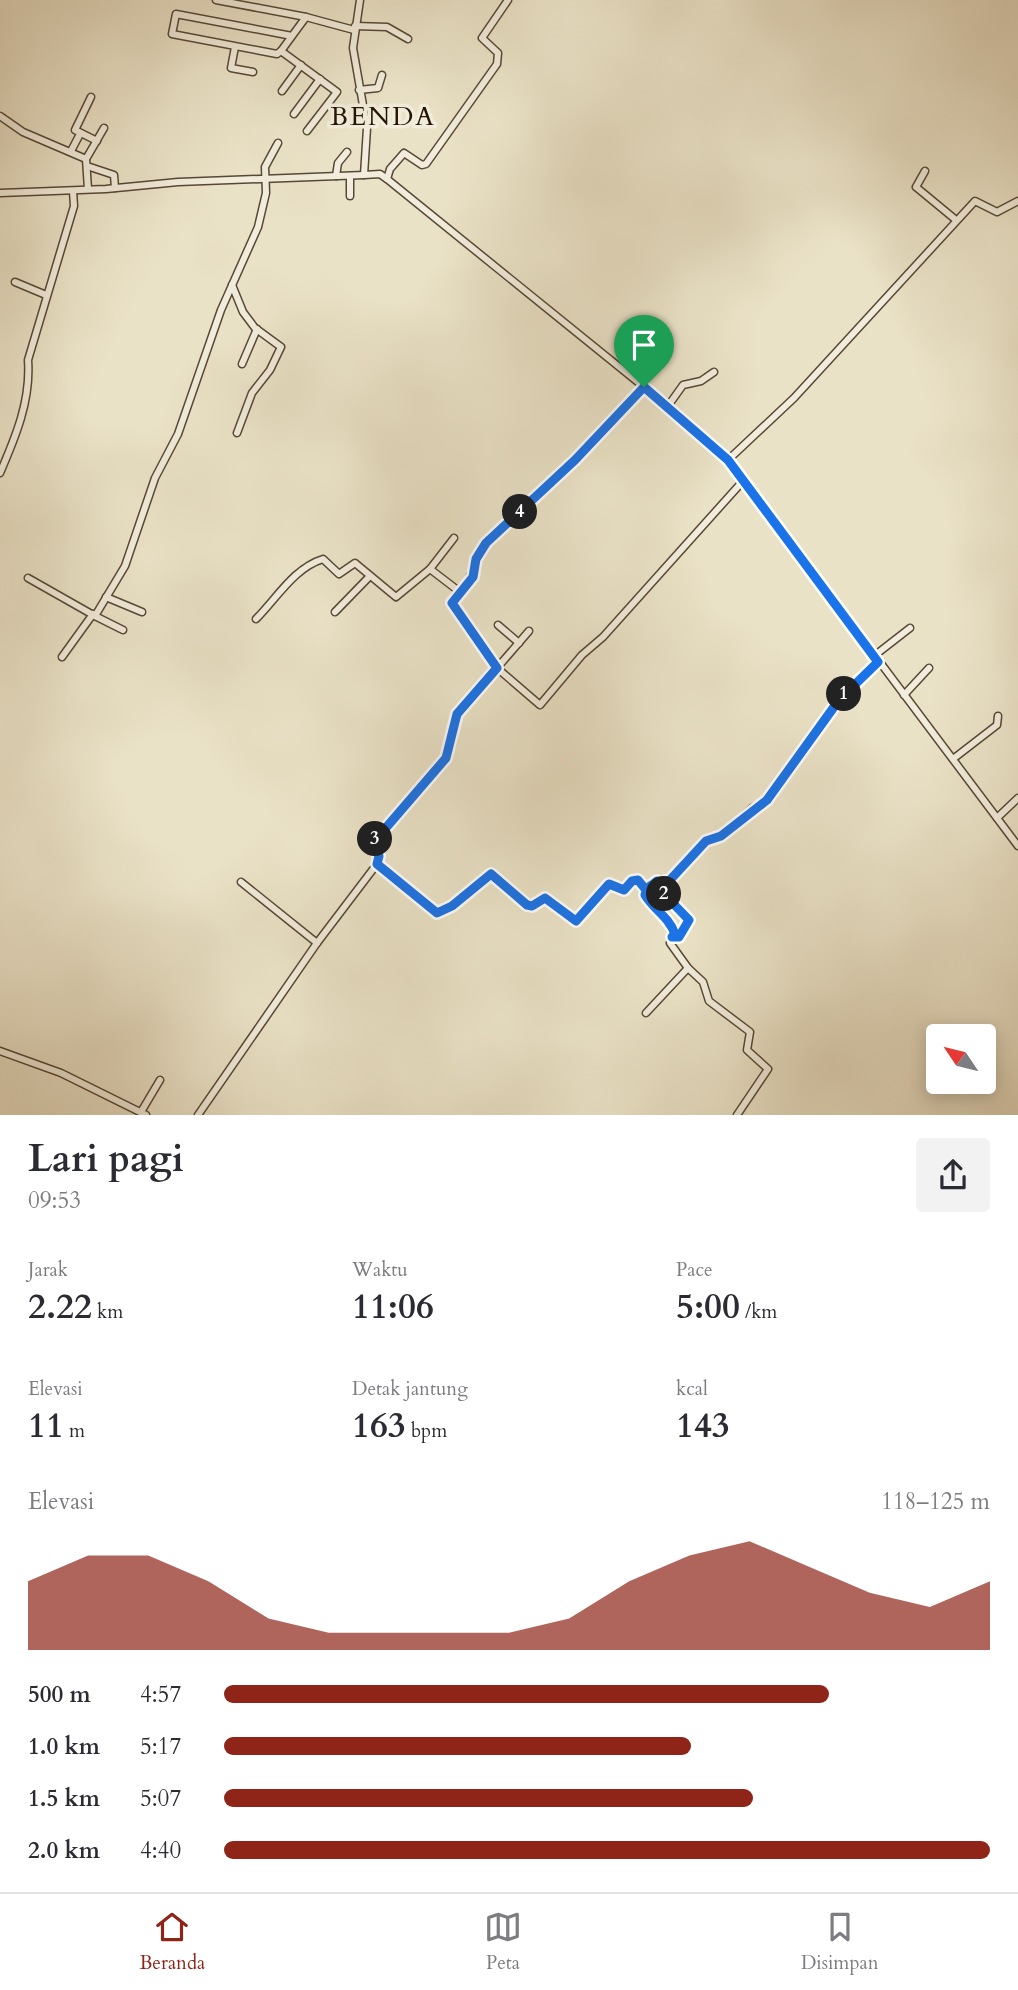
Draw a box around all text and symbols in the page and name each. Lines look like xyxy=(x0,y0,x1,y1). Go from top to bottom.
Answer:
district label: BENDA xyxy=(330,99,436,134)
pin xyxy=(614,315,674,387)
icon: arrive xyxy=(625,326,663,364)
pin: 4 xyxy=(503,494,538,530)
text: 4 xyxy=(515,498,524,524)
pin: 1 xyxy=(826,676,862,712)
text: 1 xyxy=(839,680,848,706)
pin: 3 xyxy=(358,822,392,856)
text: 3 xyxy=(370,825,379,851)
pin: 2 xyxy=(646,876,682,912)
text: 2 xyxy=(659,880,668,906)
north arrow xyxy=(926,1024,996,1094)
map controls xyxy=(926,1024,996,1094)
text: Lari pagi xyxy=(28,1133,184,1185)
button: share xyxy=(916,1138,990,1212)
text: 09:53 xyxy=(28,1185,81,1216)
text: Jarak xyxy=(28,1257,68,1283)
text: Waktu xyxy=(352,1257,408,1283)
text: Pace xyxy=(676,1257,713,1283)
text: 2.22 xyxy=(28,1283,92,1331)
text: 11:06 xyxy=(352,1283,434,1331)
text: 5:00 xyxy=(676,1283,740,1331)
text: km xyxy=(92,1299,123,1325)
text: /km xyxy=(740,1299,777,1325)
text: Elevasi xyxy=(28,1376,83,1402)
text: Detak jantung xyxy=(352,1376,468,1402)
text: kcal xyxy=(676,1376,708,1402)
text: 11 xyxy=(28,1402,64,1450)
text: 163 xyxy=(352,1402,406,1450)
text: 143 xyxy=(676,1402,730,1450)
text: m xyxy=(64,1418,85,1444)
text: bpm xyxy=(406,1418,447,1444)
text: Elevasi xyxy=(28,1486,94,1517)
text: 118–125 m xyxy=(881,1486,990,1517)
text: 500 m xyxy=(28,1679,91,1710)
text: 4:57 xyxy=(140,1679,181,1710)
text: 1.0 km xyxy=(28,1731,100,1762)
text: 5:17 xyxy=(140,1731,181,1762)
text: 1.5 km xyxy=(28,1783,100,1814)
text: 5:07 xyxy=(140,1783,181,1814)
text: 2.0 km xyxy=(28,1835,100,1866)
text: 4:40 xyxy=(140,1835,181,1866)
tab: Beranda xyxy=(139,1908,205,1976)
tab: Peta xyxy=(484,1908,522,1976)
tab: Disimpan xyxy=(801,1908,879,1976)

